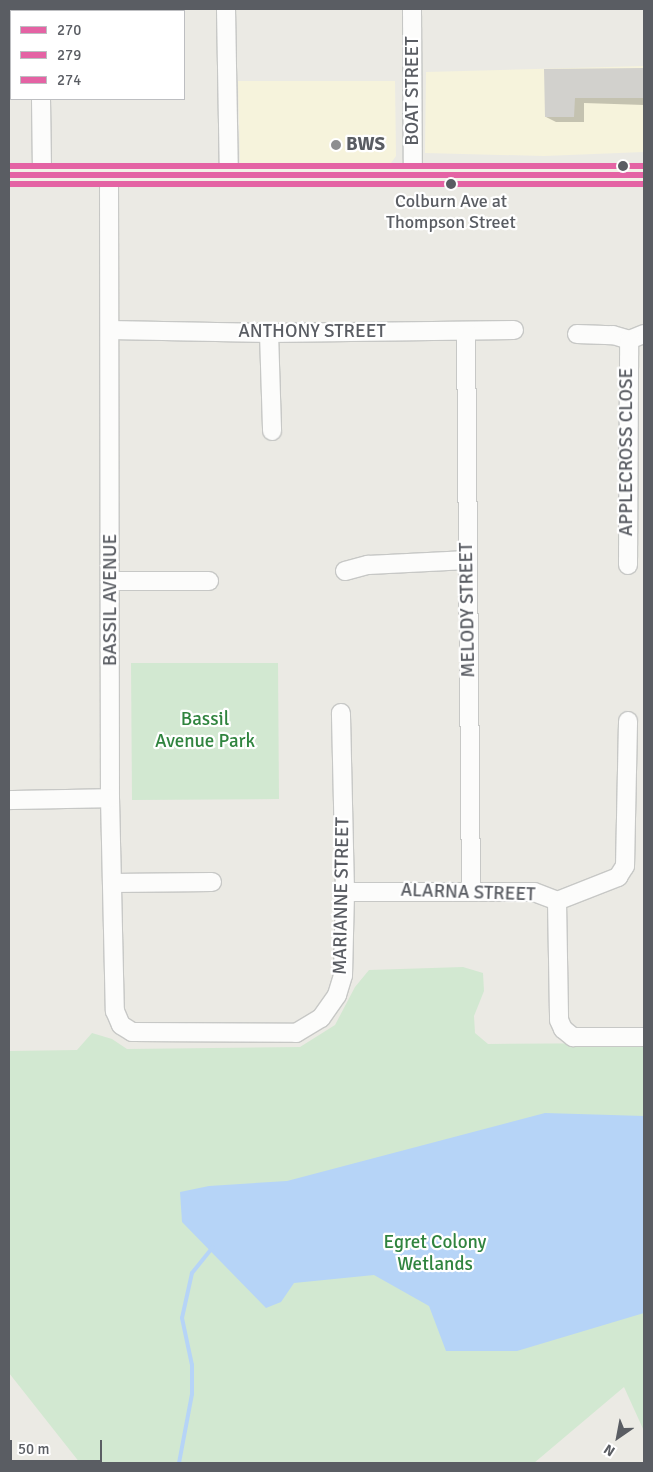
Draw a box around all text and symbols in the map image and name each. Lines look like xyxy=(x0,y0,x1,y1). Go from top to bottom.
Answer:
legend xyxy=(10,10,185,100)
text: 270 xyxy=(57,21,81,39)
street label: BOAT STREET xyxy=(402,36,424,146)
text: 279 xyxy=(57,46,81,64)
text: 274 xyxy=(57,71,81,89)
place label: BWS xyxy=(346,134,385,156)
marker: BWS xyxy=(330,139,342,151)
unlabelled marker xyxy=(618,161,628,171)
marker: Colburn Ave at Thompson Street xyxy=(446,179,456,189)
place label: Colburn Ave at Thompson Street xyxy=(386,191,516,233)
street label: ANTHONY STREET xyxy=(238,321,386,343)
street label: APPLECROSS CLOSE xyxy=(616,368,638,536)
street label: BASSIL AVENUE xyxy=(100,534,122,666)
street label: MELODY STREET xyxy=(455,542,481,678)
park label: Bassil Avenue Park xyxy=(155,709,255,753)
street label: MARIANNE STREET xyxy=(329,817,355,975)
street label: ALARNA STREET xyxy=(400,879,536,907)
park label: Egret Colony Wetlands xyxy=(384,1232,486,1276)
north arrow xyxy=(593,1412,643,1462)
scale bar xyxy=(12,1430,105,1462)
text: 50 m xyxy=(18,1440,49,1458)
text: N xyxy=(601,1440,618,1460)

